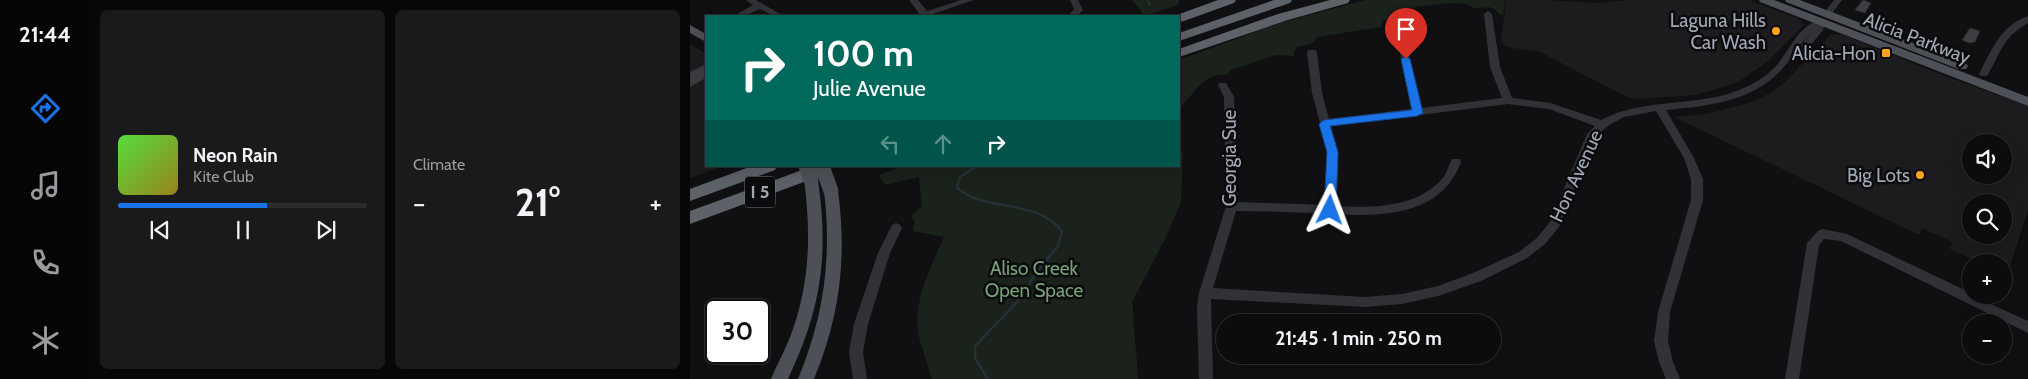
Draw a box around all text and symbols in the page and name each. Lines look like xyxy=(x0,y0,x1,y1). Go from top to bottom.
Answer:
street label: Alicia Parkway xyxy=(1860,7,1974,69)
pin xyxy=(1385,8,1427,59)
place label: Laguna Hills Car Wash xyxy=(1670,9,1766,54)
icon: arrive xyxy=(1392,15,1420,43)
text: 21:44 xyxy=(19,21,71,48)
marker: Laguna Hills Car Wash xyxy=(1770,25,1782,37)
text: 100 m xyxy=(813,32,914,75)
icon: right xyxy=(730,35,795,100)
place label: Alicia-Hon xyxy=(1792,42,1876,65)
marker: Alicia-Hon xyxy=(1880,47,1892,59)
text: Julie Avenue xyxy=(813,75,926,102)
icon: directions xyxy=(28,91,63,126)
street label: Georgia Sue xyxy=(1218,109,1241,206)
street label: Hon Avenue xyxy=(1545,126,1607,226)
icon: left xyxy=(876,130,904,158)
icon: ahead xyxy=(929,130,957,158)
icon: right xyxy=(982,130,1010,158)
map controls xyxy=(1962,134,2012,364)
button: sound xyxy=(1962,134,2012,184)
text: Neon Rain xyxy=(193,144,278,167)
text: Climate xyxy=(413,155,465,174)
place label: Big Lots xyxy=(1847,164,1910,187)
text: Kite Club xyxy=(193,167,254,186)
icon: music xyxy=(28,168,63,203)
marker: Big Lots xyxy=(1914,169,1926,181)
road number: I 5 xyxy=(745,176,775,208)
text: 21° xyxy=(515,179,560,226)
position arrow xyxy=(1303,183,1355,235)
text: − xyxy=(413,186,425,220)
text: + xyxy=(650,186,662,220)
button: search xyxy=(1962,194,2012,244)
icon: previous xyxy=(146,216,174,244)
icon: pause xyxy=(229,216,257,244)
icon: next xyxy=(312,216,340,244)
icon: phone xyxy=(28,245,63,280)
button: + xyxy=(1962,254,2012,304)
park label: Aliso Creek Open Space xyxy=(985,257,1084,302)
speed limit sign: 30 xyxy=(705,299,770,364)
button: − xyxy=(1962,314,2012,364)
icon: climate xyxy=(28,323,63,358)
text: 21:45 · 1 min · 250 m xyxy=(1275,327,1442,350)

